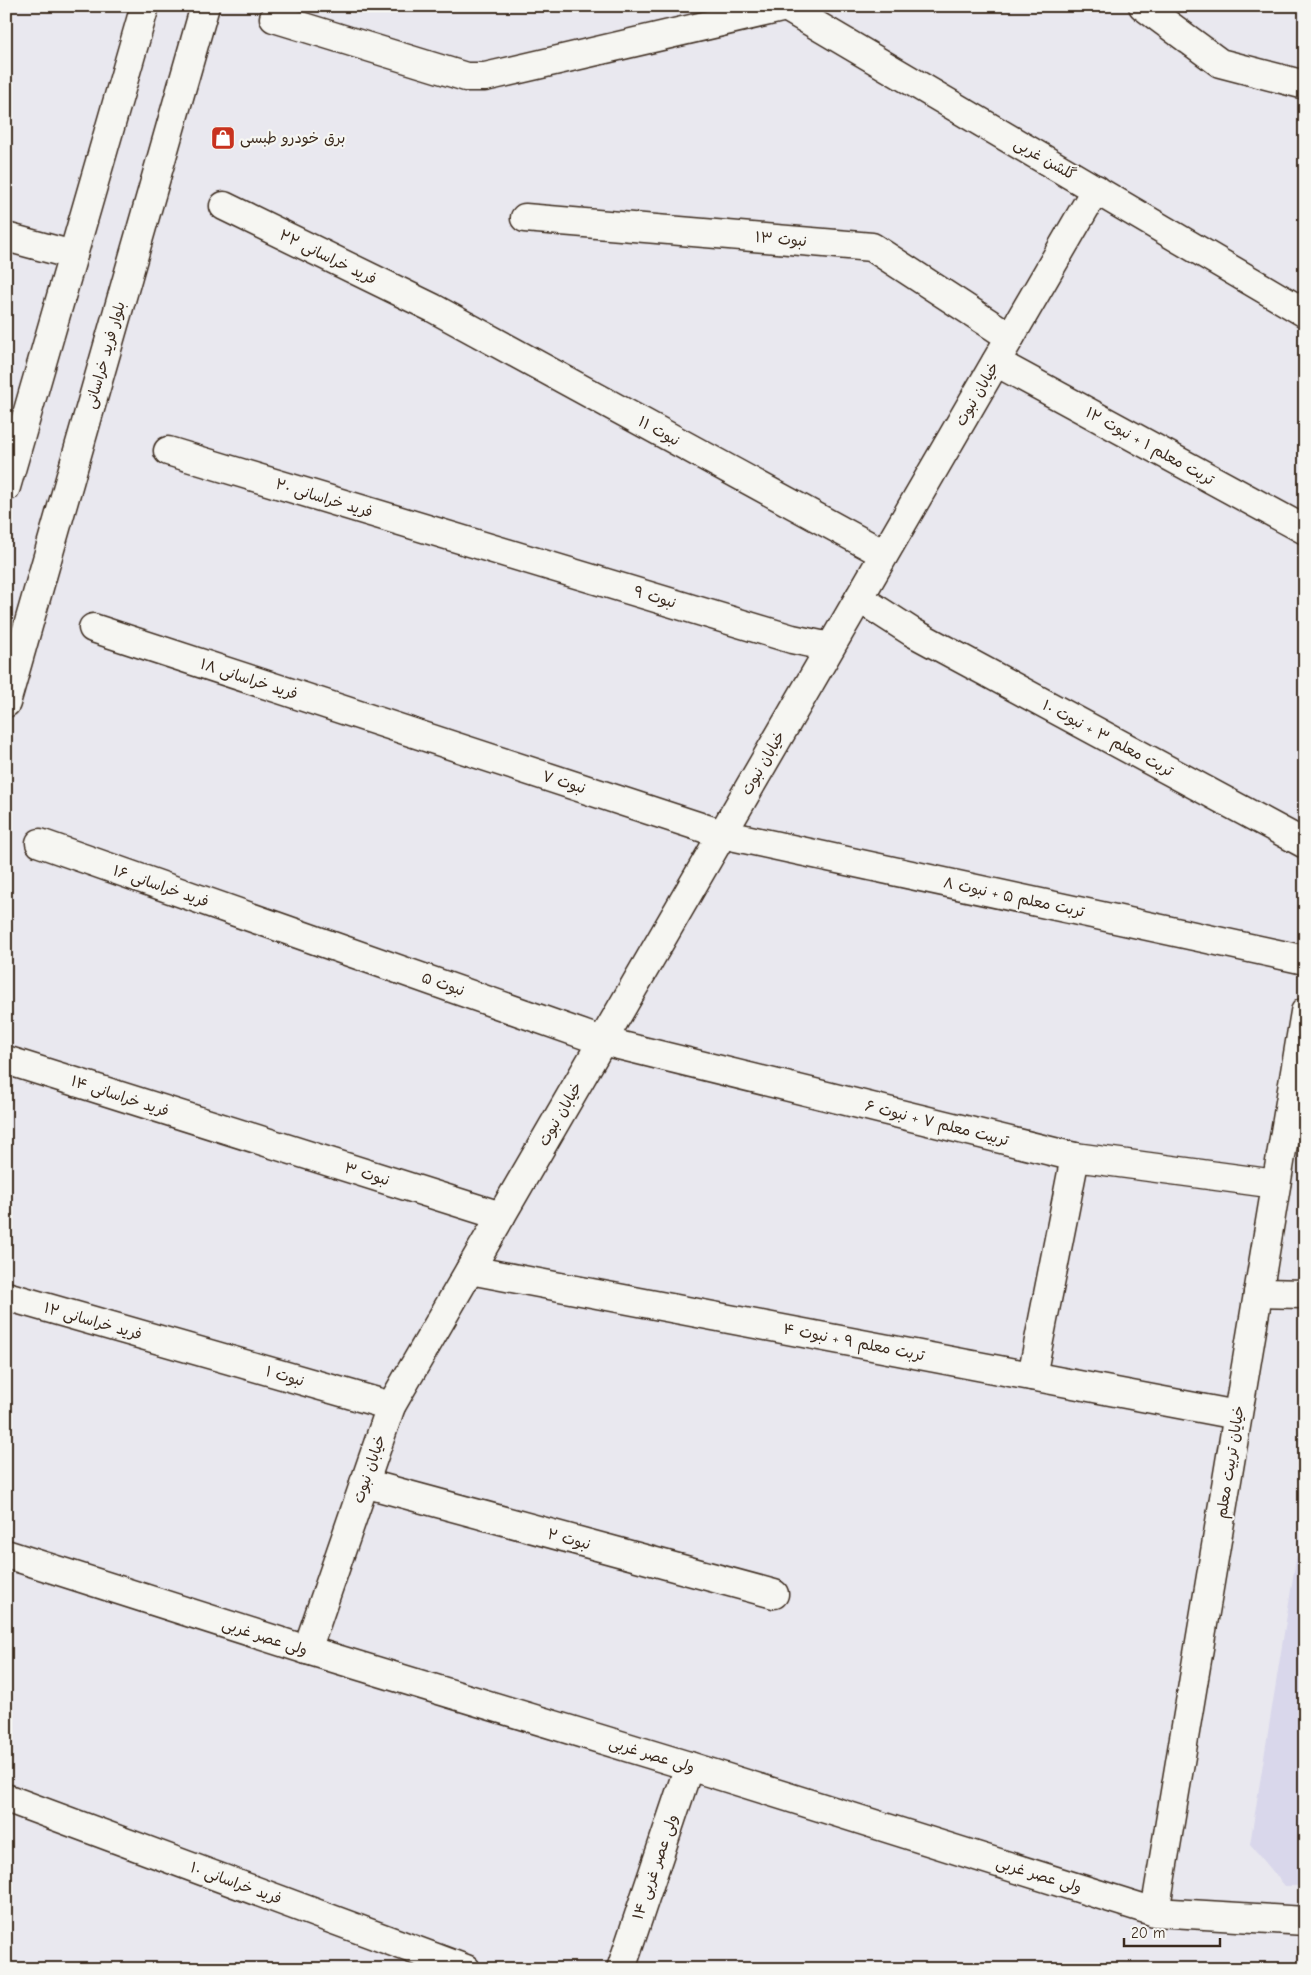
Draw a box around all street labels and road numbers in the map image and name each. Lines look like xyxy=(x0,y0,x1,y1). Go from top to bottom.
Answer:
street label: گلشن غربی xyxy=(1011,134,1079,185)
street label: فرید خراسانی ۲۲ xyxy=(276,226,379,289)
street label: نبوت ۱۳ xyxy=(755,228,807,250)
street label: بلوار فرید خراسانی xyxy=(81,299,130,411)
street label: خیابان نبوت xyxy=(951,359,1003,429)
street label: تربت معلم ۱ + نبوت ۱۲ xyxy=(1081,403,1218,492)
street label: نبوت ۱۱ xyxy=(635,412,683,450)
street label: فرید خراسانی ۲۰ xyxy=(273,475,375,522)
street label: نبوت ۹ xyxy=(632,582,678,612)
street label: فرید خراسانی ۱۸ xyxy=(198,655,300,704)
street label: تربت معلم ۳ + نبوت ۱۰ xyxy=(1038,696,1177,783)
street label: خیابان نبوت xyxy=(737,728,789,798)
street label: نبوت ۷ xyxy=(540,767,588,797)
street label: فرید خراسانی ۱۶ xyxy=(110,861,211,912)
street label: تربت معلم ۵ + نبوت ۸ xyxy=(941,873,1087,924)
street label: نبوت ۵ xyxy=(419,968,467,1000)
street label: فرید خراسانی ۱۴ xyxy=(68,1072,171,1121)
street label: خیابان نبوت xyxy=(534,1079,586,1149)
street label: تربیت معلم ۷ + نبوت ۶ xyxy=(863,1096,1011,1153)
street label: نبوت ۳ xyxy=(342,1159,392,1189)
street label: فرید خراسانی ۱۲ xyxy=(42,1298,144,1345)
street label: تربت معلم ۹ + نبوت ۴ xyxy=(781,1319,927,1368)
street label: نبوت ۱ xyxy=(264,1362,306,1390)
street label: خیایان تربیت معلم xyxy=(1212,1404,1251,1520)
street label: خیابان نبوت xyxy=(349,1433,389,1505)
street label: نبوت ۲ xyxy=(545,1525,593,1553)
street label: ولی عصر غربی xyxy=(220,1615,310,1660)
street label: ولی عصر غربی xyxy=(607,1733,697,1778)
street label: ولی عصر غربی ۱۴ xyxy=(629,1812,682,1922)
street label: ولی عصر غربی xyxy=(994,1853,1084,1898)
street label: فرید خراسانی ۱۰ xyxy=(188,1858,284,1909)

